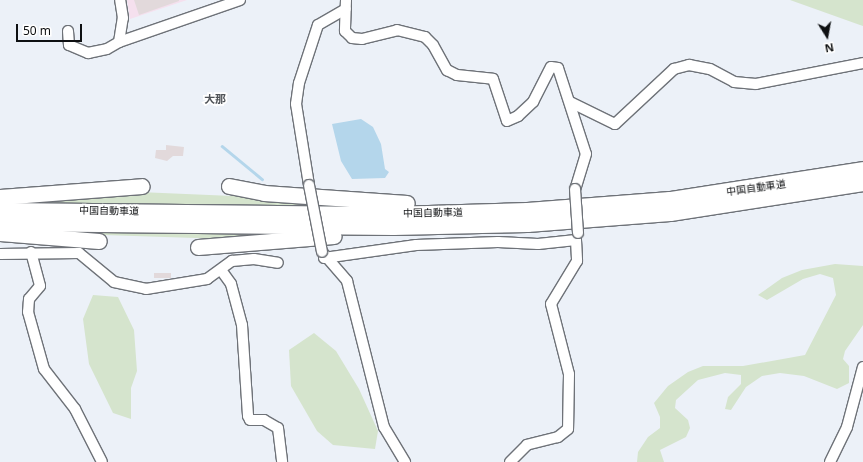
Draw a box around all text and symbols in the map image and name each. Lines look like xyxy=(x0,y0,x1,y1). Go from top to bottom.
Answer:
scale bar xyxy=(18,16,84,42)
north arrow xyxy=(807,16,847,56)
text: 50 m xyxy=(23,22,51,39)
text: N xyxy=(824,40,835,56)
district label: 大那 xyxy=(204,92,226,106)
street label: 中国自動車道 xyxy=(725,178,787,198)
street label: 中国自動車道 xyxy=(79,204,139,218)
street label: 中国自動車道 xyxy=(403,206,463,220)

